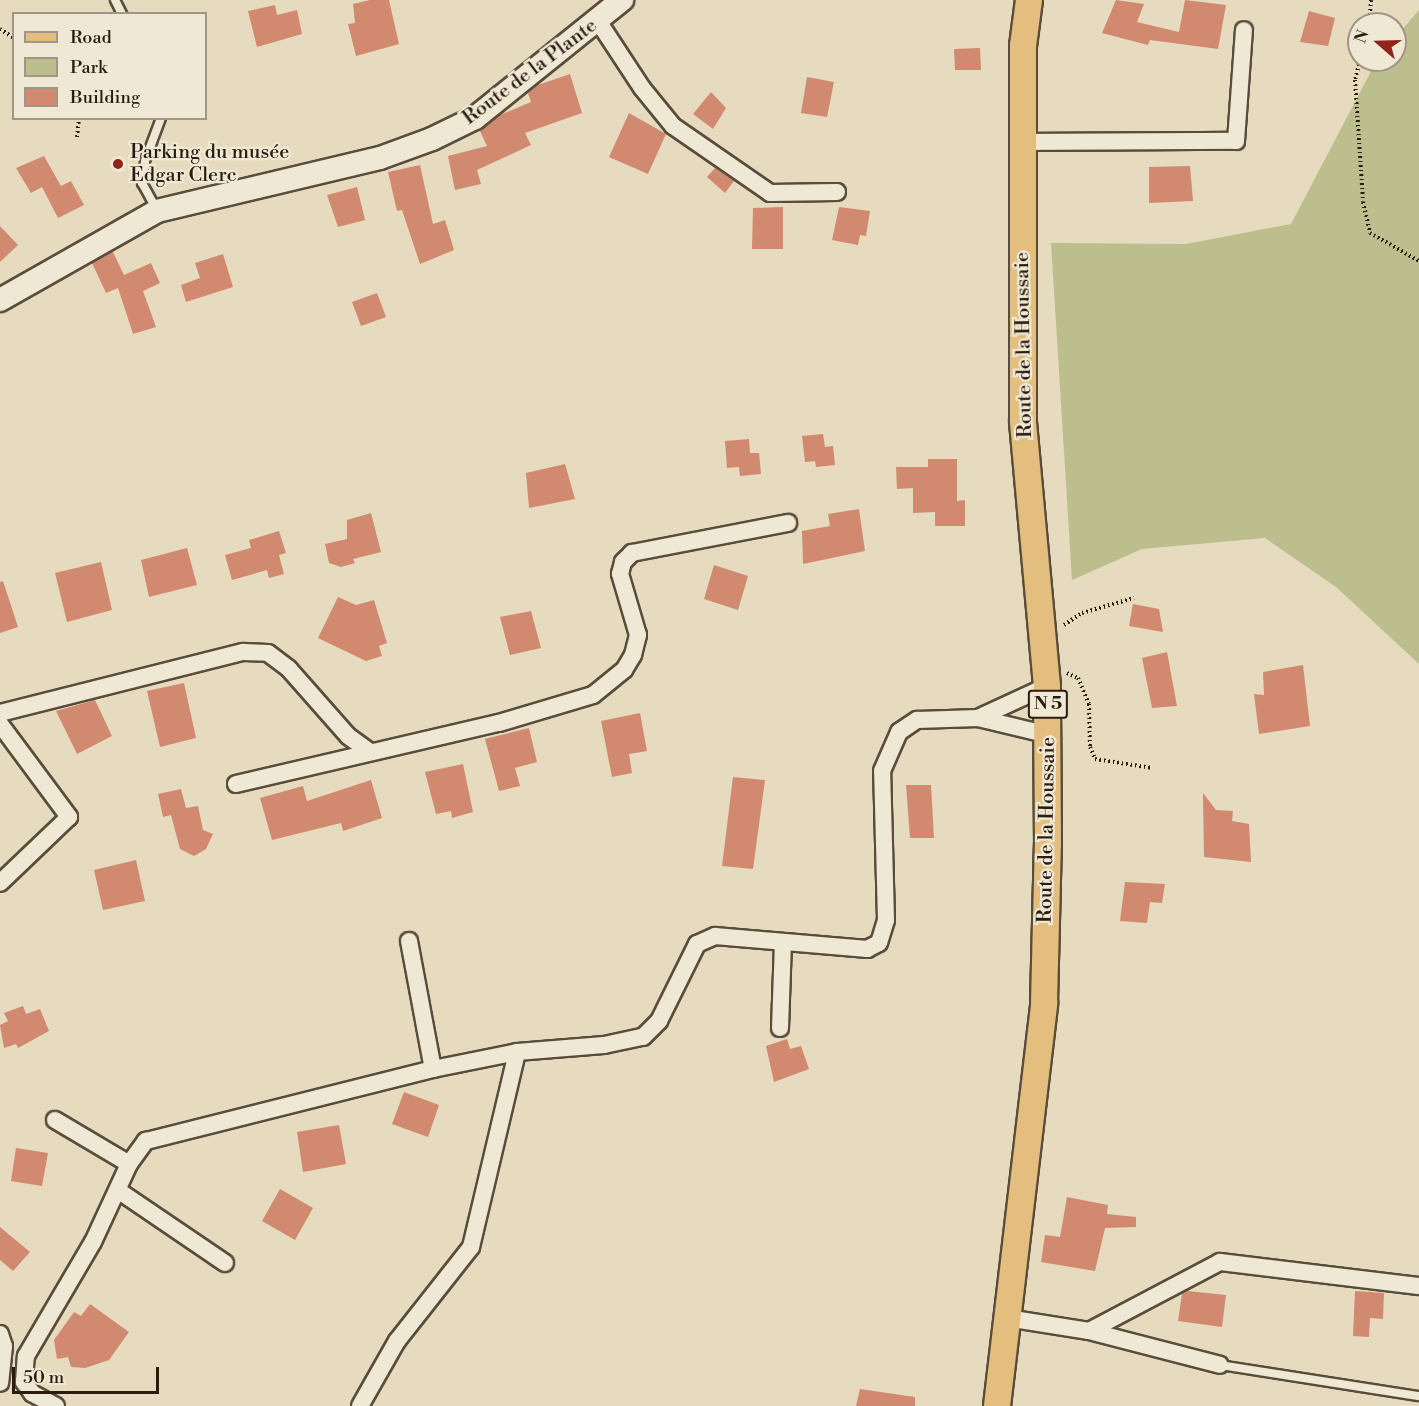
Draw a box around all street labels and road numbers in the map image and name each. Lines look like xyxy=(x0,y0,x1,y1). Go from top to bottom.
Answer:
street label: Route de la Plante xyxy=(458,14,602,130)
street label: Route de la Houssaie xyxy=(1010,252,1038,438)
road number: N 5 xyxy=(1027,689,1069,719)
street label: Route de la Houssaie xyxy=(1033,737,1061,923)

